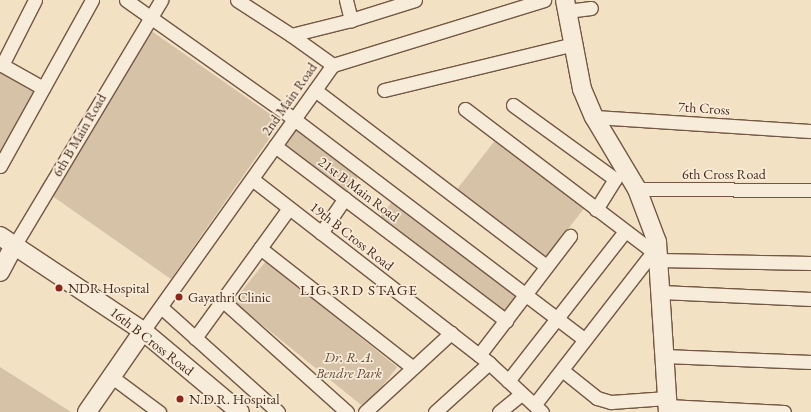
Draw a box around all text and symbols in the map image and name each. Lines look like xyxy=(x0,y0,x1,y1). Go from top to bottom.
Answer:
street label: 2nd Main Road xyxy=(258,59,320,139)
street label: 6th B Main Road xyxy=(48,91,110,179)
street label: 7th Cross xyxy=(678,98,730,118)
street label: 21st B Main Road xyxy=(315,153,403,225)
street label: 6th Cross Road xyxy=(682,166,766,182)
street label: 19th B Cross Road xyxy=(307,198,397,274)
place label: NDR Hospital xyxy=(68,280,149,296)
district label: LIG 3RD STAGE xyxy=(300,281,418,299)
marker: NDR Hospital xyxy=(53,282,65,294)
place label: Gayathri Clinic xyxy=(188,289,271,305)
marker: Gayathri Clinic xyxy=(173,291,185,303)
street label: 16th B Cross Road xyxy=(107,303,197,379)
park label: Dr. R. A. Bendre Park xyxy=(316,349,382,382)
place label: N.D.R. Hospital xyxy=(189,391,279,407)
marker: N.D.R. Hospital xyxy=(174,393,186,405)

